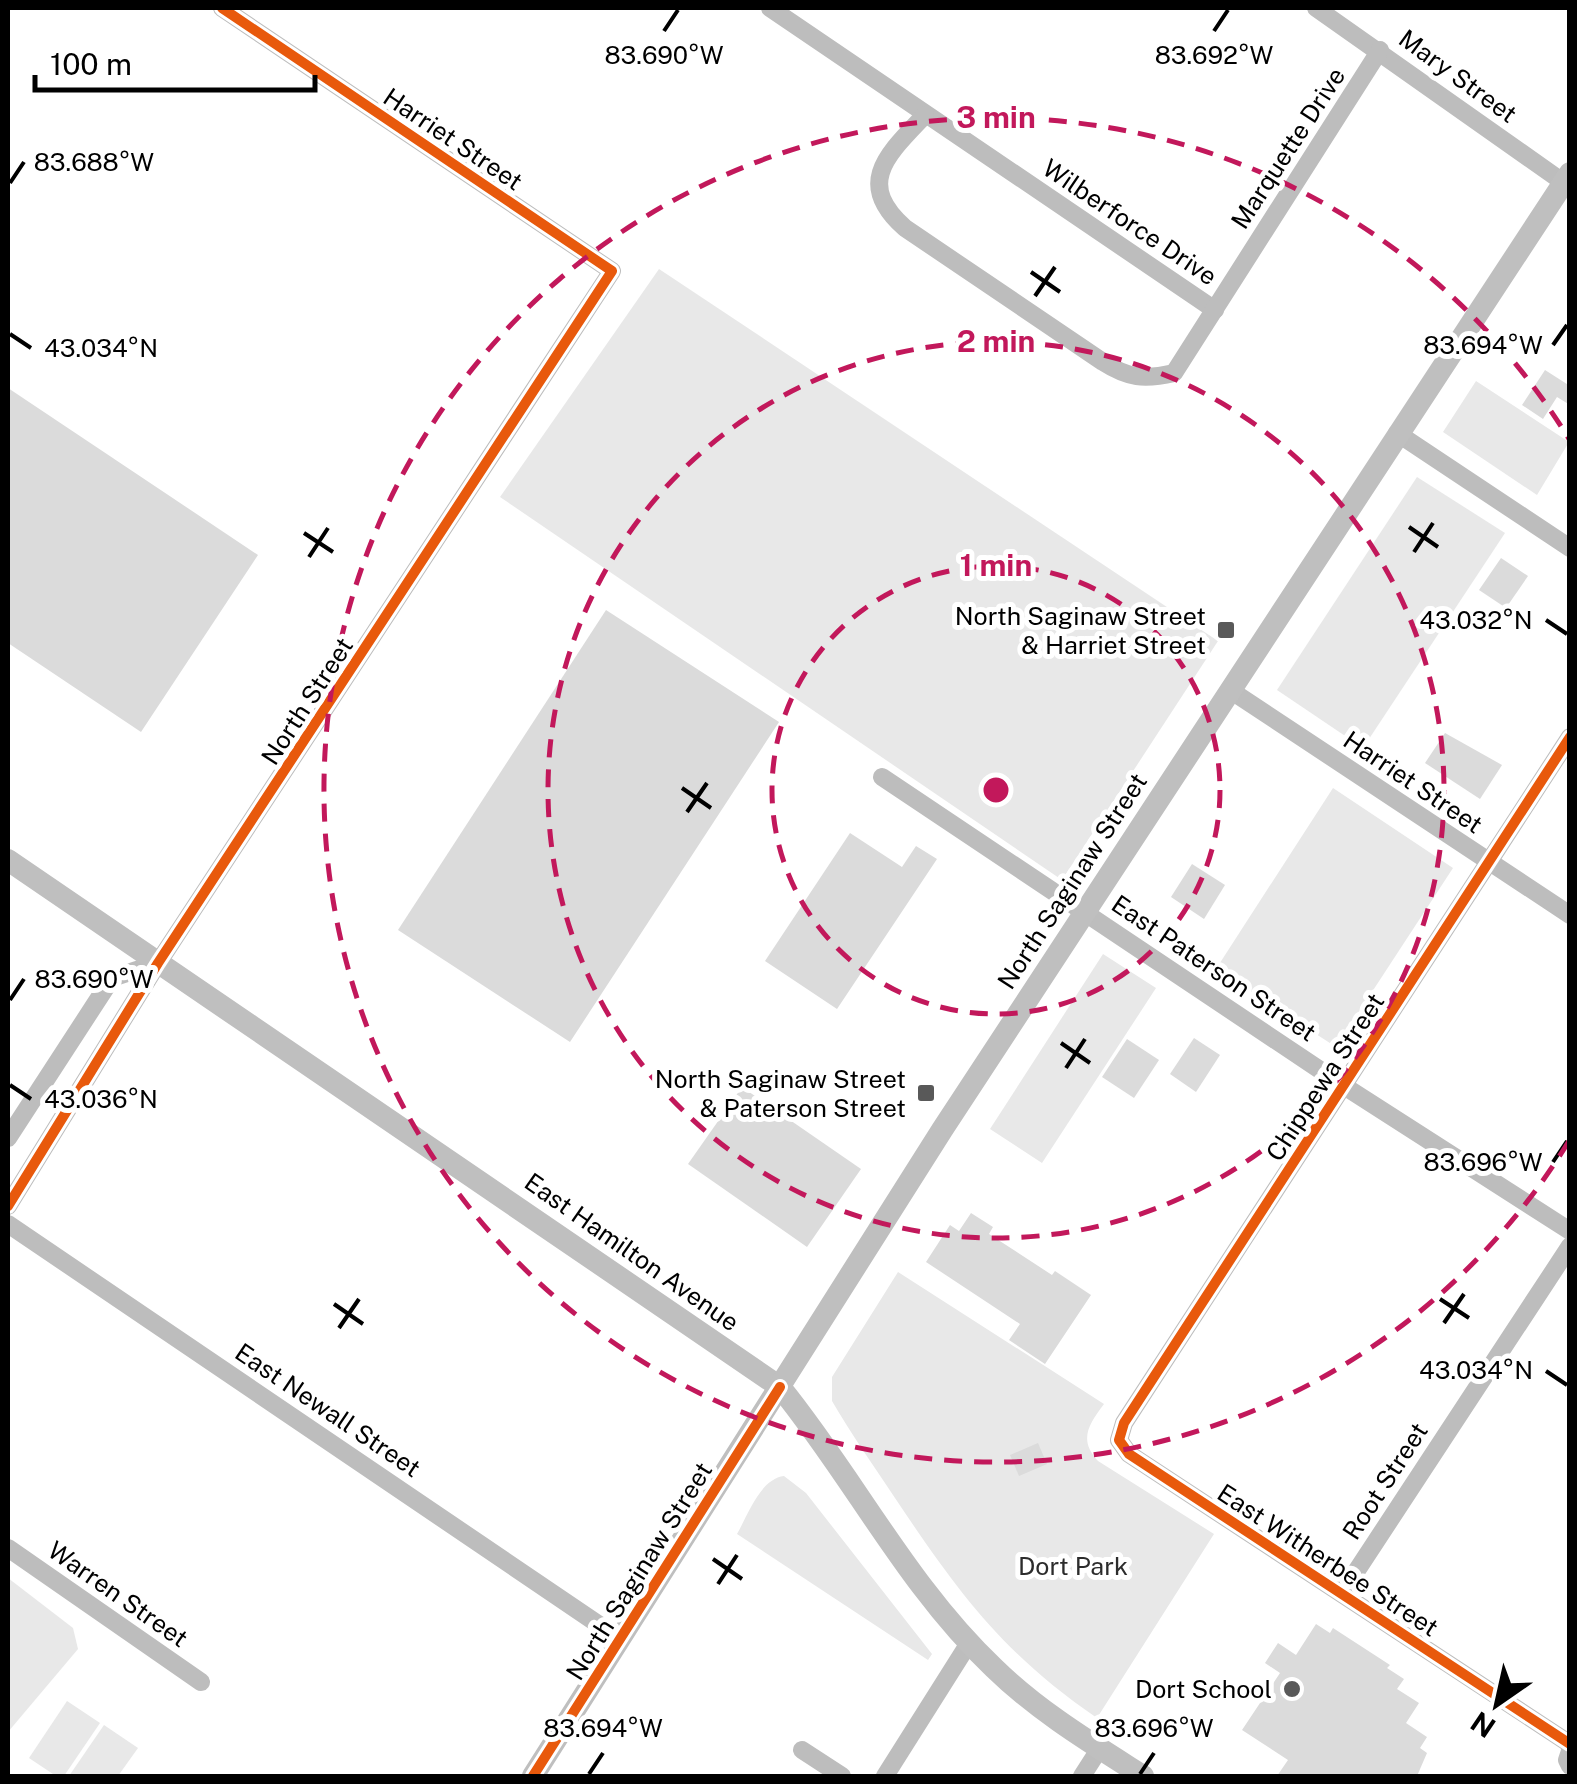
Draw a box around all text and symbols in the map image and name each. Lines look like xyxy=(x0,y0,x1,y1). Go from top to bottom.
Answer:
street label: Mary Street xyxy=(1393,23,1523,129)
scale bar xyxy=(35,30,315,92)
text: 83.690°W xyxy=(605,40,724,70)
text: 83.692°W xyxy=(1155,40,1274,70)
text: 100 m xyxy=(50,46,132,82)
street label: Marquette Drive xyxy=(1225,62,1351,234)
street label: Harriet Street xyxy=(378,82,528,196)
text: 3 min xyxy=(956,99,1036,135)
text: 83.688°W xyxy=(34,147,154,177)
street label: Wilberforce Drive xyxy=(1037,153,1223,291)
text: 2 min xyxy=(957,323,1035,359)
text: 83.694°W xyxy=(1423,330,1543,360)
text: 43.034°N xyxy=(44,333,158,363)
text: 1 min xyxy=(960,547,1032,583)
place label: North Saginaw Street & Harriet Street xyxy=(955,601,1206,660)
text: 43.032°N xyxy=(1419,605,1533,635)
marker: North Saginaw Street & Harriet Street xyxy=(1215,619,1237,641)
street label: North Street xyxy=(255,632,359,770)
street label: Harriet Street xyxy=(1338,725,1488,839)
street label: North Saginaw Street xyxy=(991,768,1153,994)
centre of rings xyxy=(978,772,1014,808)
street label: East Paterson Street xyxy=(1106,889,1322,1047)
text: 83.690°W xyxy=(35,964,154,994)
street label: Chippewa Street xyxy=(1260,988,1390,1166)
place label: North Saginaw Street & Paterson Street xyxy=(655,1064,906,1123)
marker: North Saginaw Street & Paterson Street xyxy=(915,1082,937,1104)
text: 43.036°N xyxy=(44,1084,158,1114)
text: 83.696°W xyxy=(1423,1147,1543,1177)
street label: East Hamilton Avenue xyxy=(519,1167,745,1337)
street label: East Newall Street xyxy=(230,1337,426,1483)
text: 43.034°N xyxy=(1419,1355,1533,1385)
street label: Root Street xyxy=(1336,1417,1434,1545)
street label: North Saginaw Street xyxy=(560,1457,718,1685)
street label: East Witherbee Street xyxy=(1212,1477,1444,1643)
street label: Warren Street xyxy=(42,1535,194,1653)
park label: Dort Park xyxy=(1018,1551,1128,1581)
north arrow xyxy=(1447,1654,1547,1754)
place label: Dort School xyxy=(1135,1674,1272,1704)
marker: Dort School xyxy=(1281,1678,1303,1700)
text: N xyxy=(1464,1705,1501,1745)
text: 83.694°W xyxy=(543,1713,663,1743)
text: 83.696°W xyxy=(1094,1713,1214,1743)

